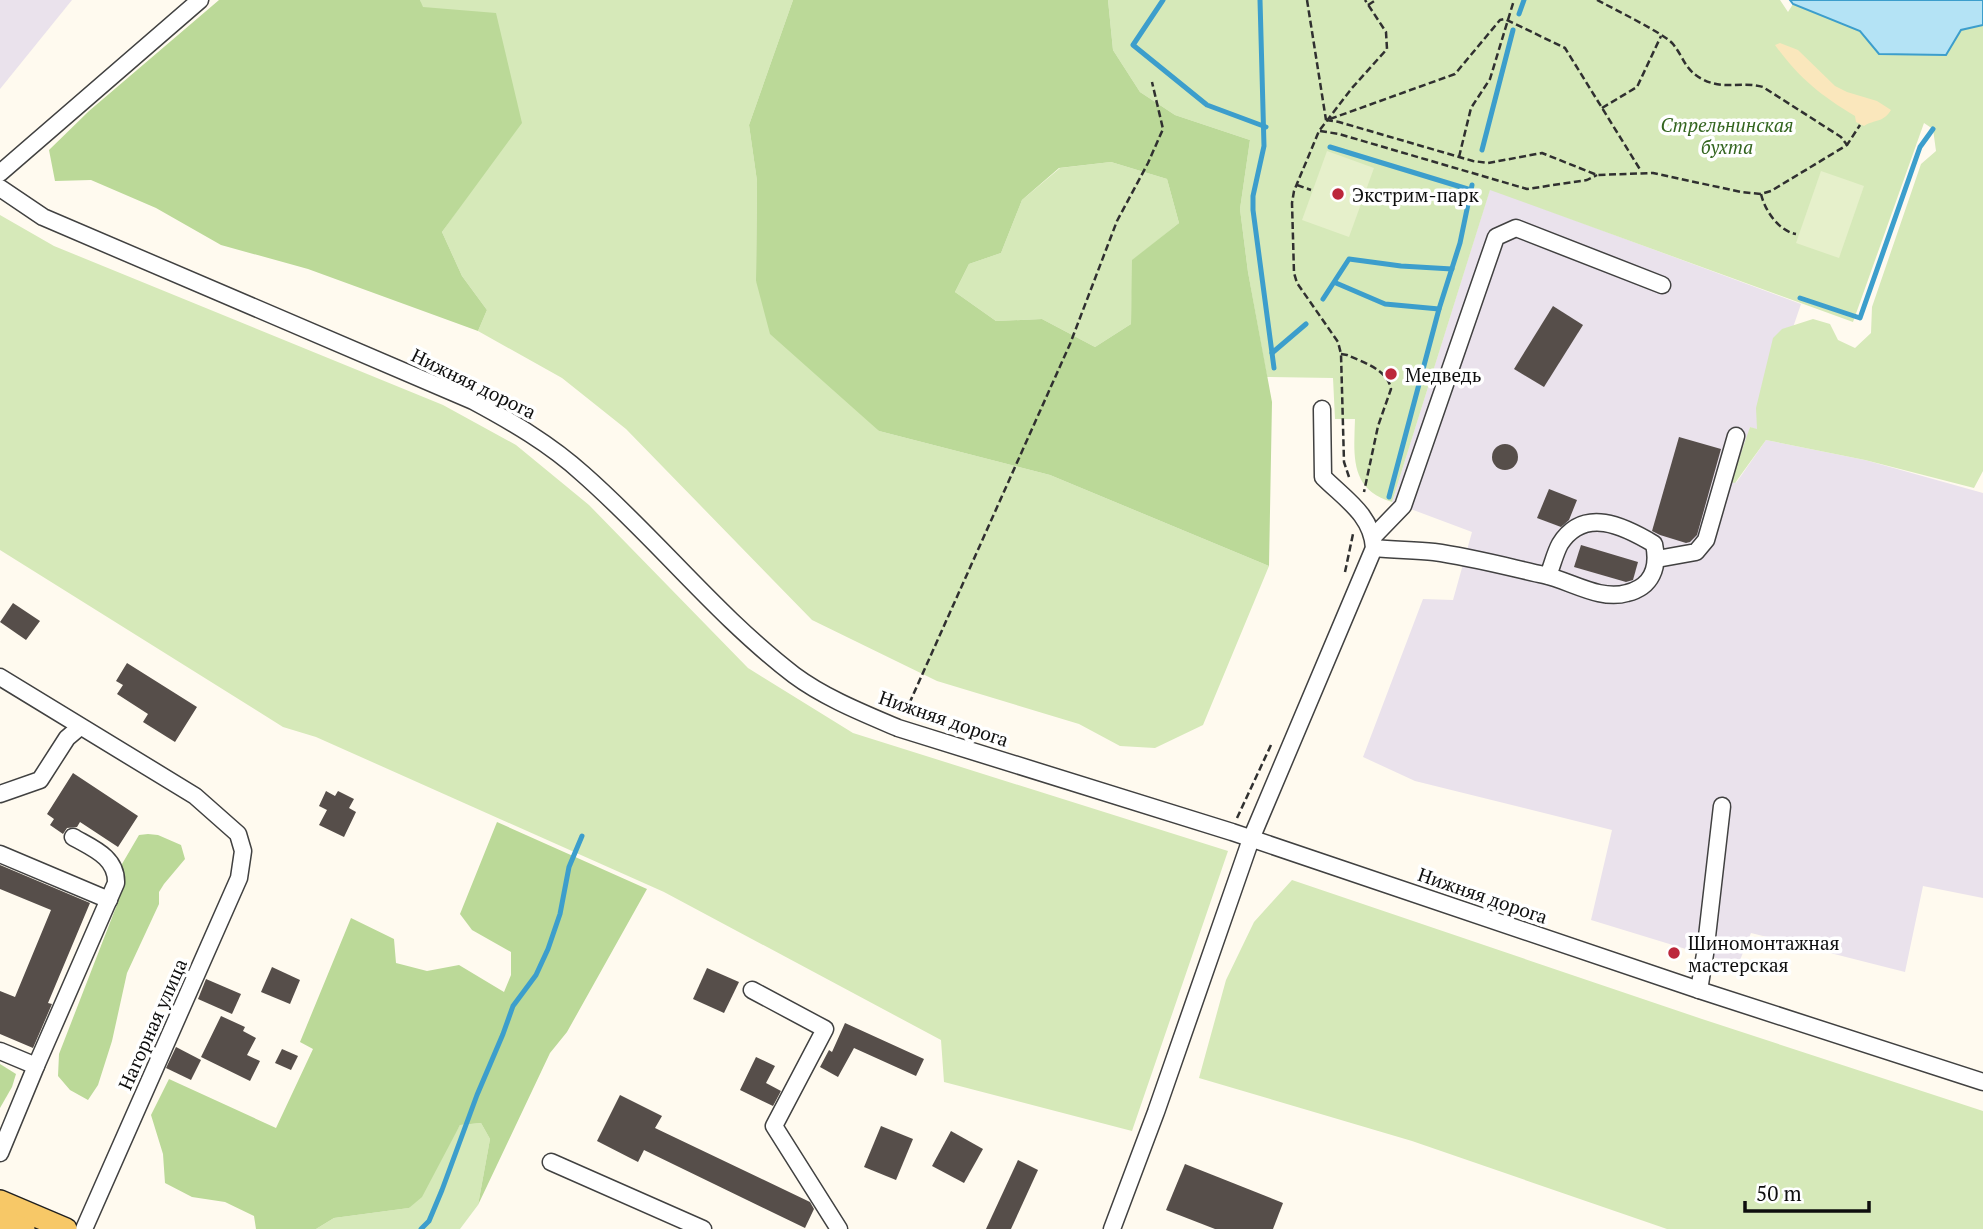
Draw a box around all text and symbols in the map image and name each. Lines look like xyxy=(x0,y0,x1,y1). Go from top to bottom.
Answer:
park label: Стрельнинская бухта xyxy=(1661,112,1793,159)
place label: Экстрим-парк xyxy=(1352,182,1479,207)
marker: Экстрим-парк xyxy=(1330,186,1346,202)
street label: Нижняя дорога xyxy=(408,342,541,424)
place label: Медведь xyxy=(1405,362,1481,387)
marker: Медведь xyxy=(1383,366,1399,382)
street label: Нижняя дорога xyxy=(876,684,1013,752)
street label: Нижняя дорога xyxy=(1415,861,1552,929)
place label: Шиномонтажная мастерская xyxy=(1688,930,1840,977)
marker: Шиномонтажная мастерская xyxy=(1666,945,1682,961)
street label: Нагорная улица xyxy=(112,954,192,1094)
scale bar xyxy=(1745,1170,1869,1214)
text: 50 m xyxy=(1756,1179,1802,1207)

